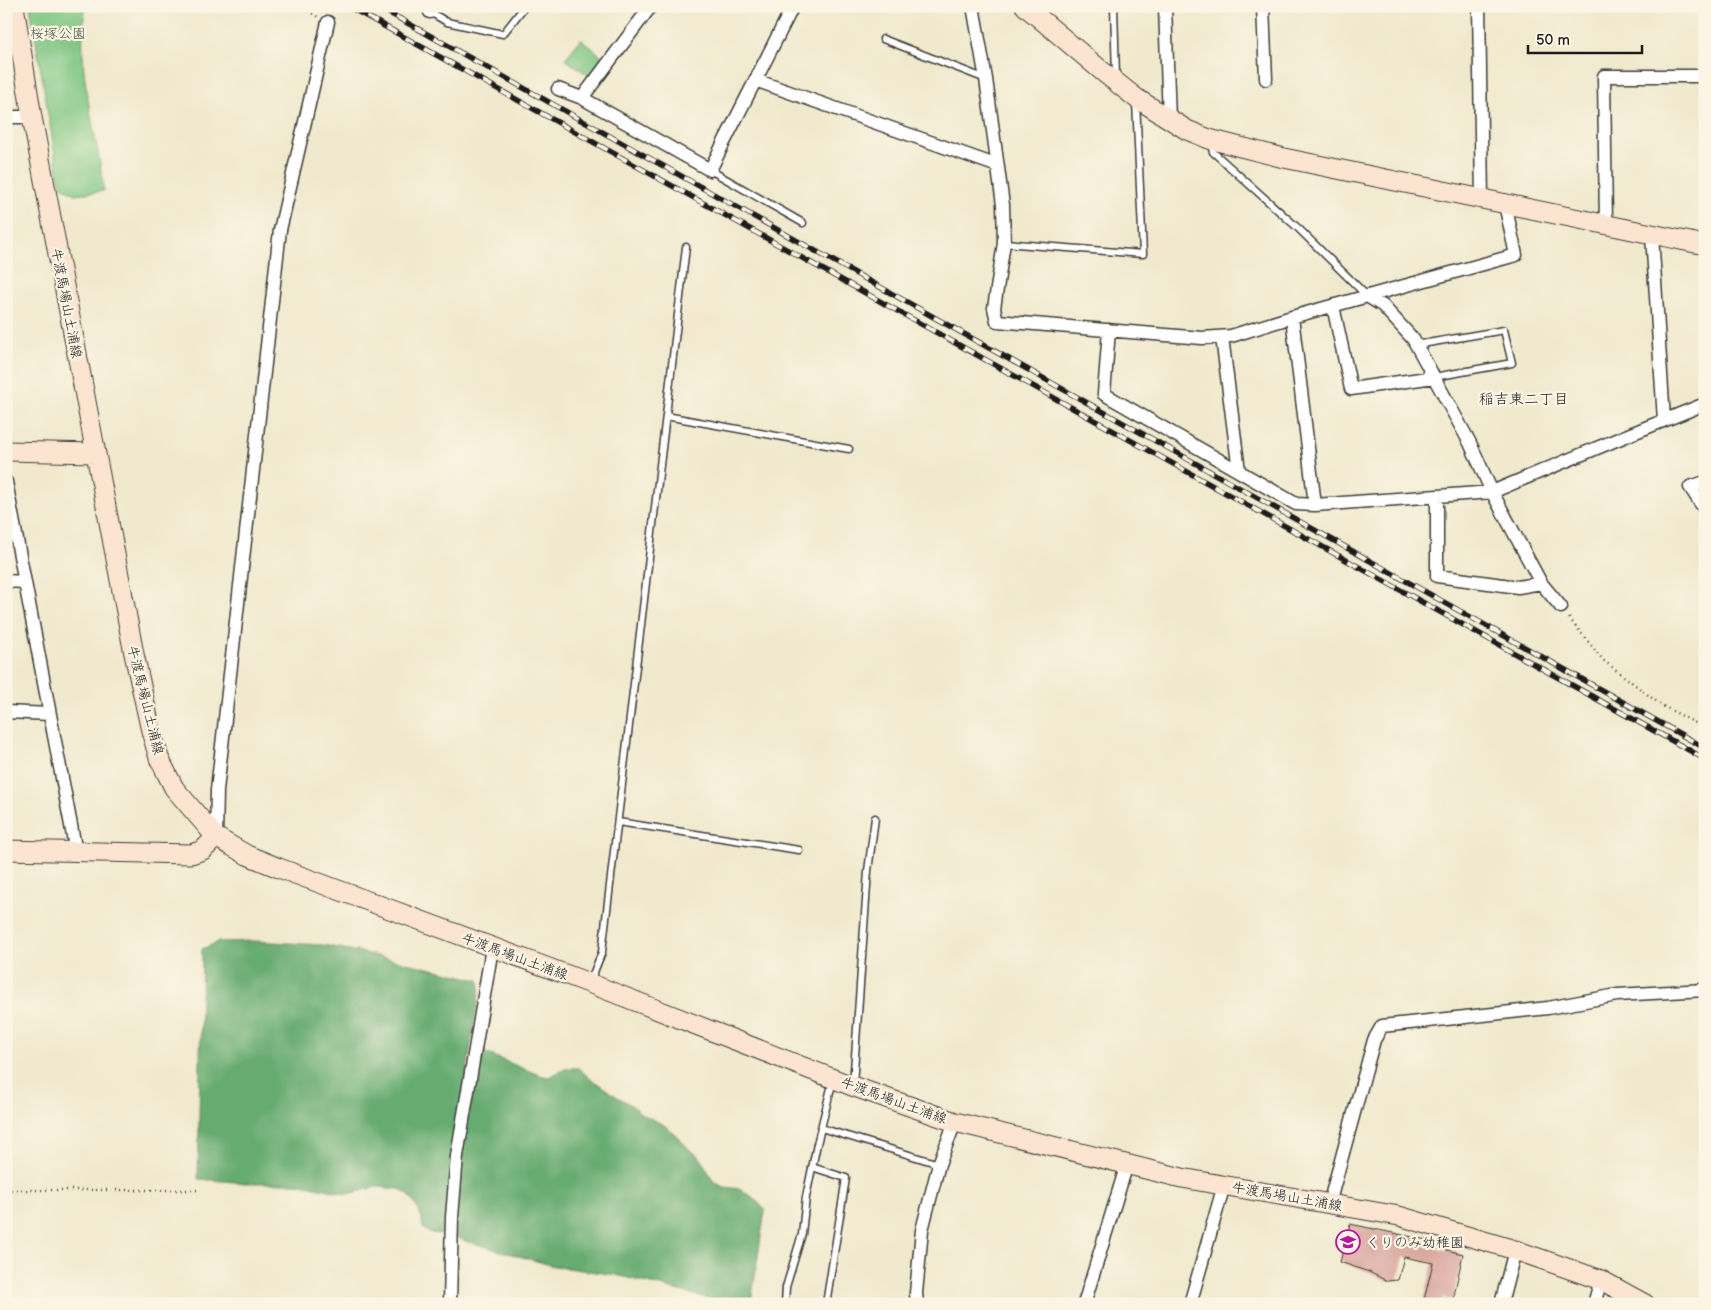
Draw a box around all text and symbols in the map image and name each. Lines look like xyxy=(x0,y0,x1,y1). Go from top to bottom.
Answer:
scale bar xyxy=(1528,22,1642,54)
park label: 桜塚公園 xyxy=(30,25,86,42)
text: 50 m xyxy=(1536,31,1570,50)
street label: 牛渡馬場山土浦線 xyxy=(47,247,86,360)
district label: 稲吉東二丁目 xyxy=(1479,390,1569,409)
street label: 牛渡馬場山土浦線 xyxy=(124,644,167,757)
street label: 牛渡馬場山土浦線 xyxy=(459,929,570,984)
street label: 牛渡馬場山土浦線 xyxy=(838,1073,949,1128)
street label: 牛渡馬場山土浦線 xyxy=(1230,1178,1344,1215)
school or university icon: くりのみ幼稚園 xyxy=(1335,1229,1361,1255)
place label: くりのみ幼稚園 xyxy=(1366,1234,1464,1251)

